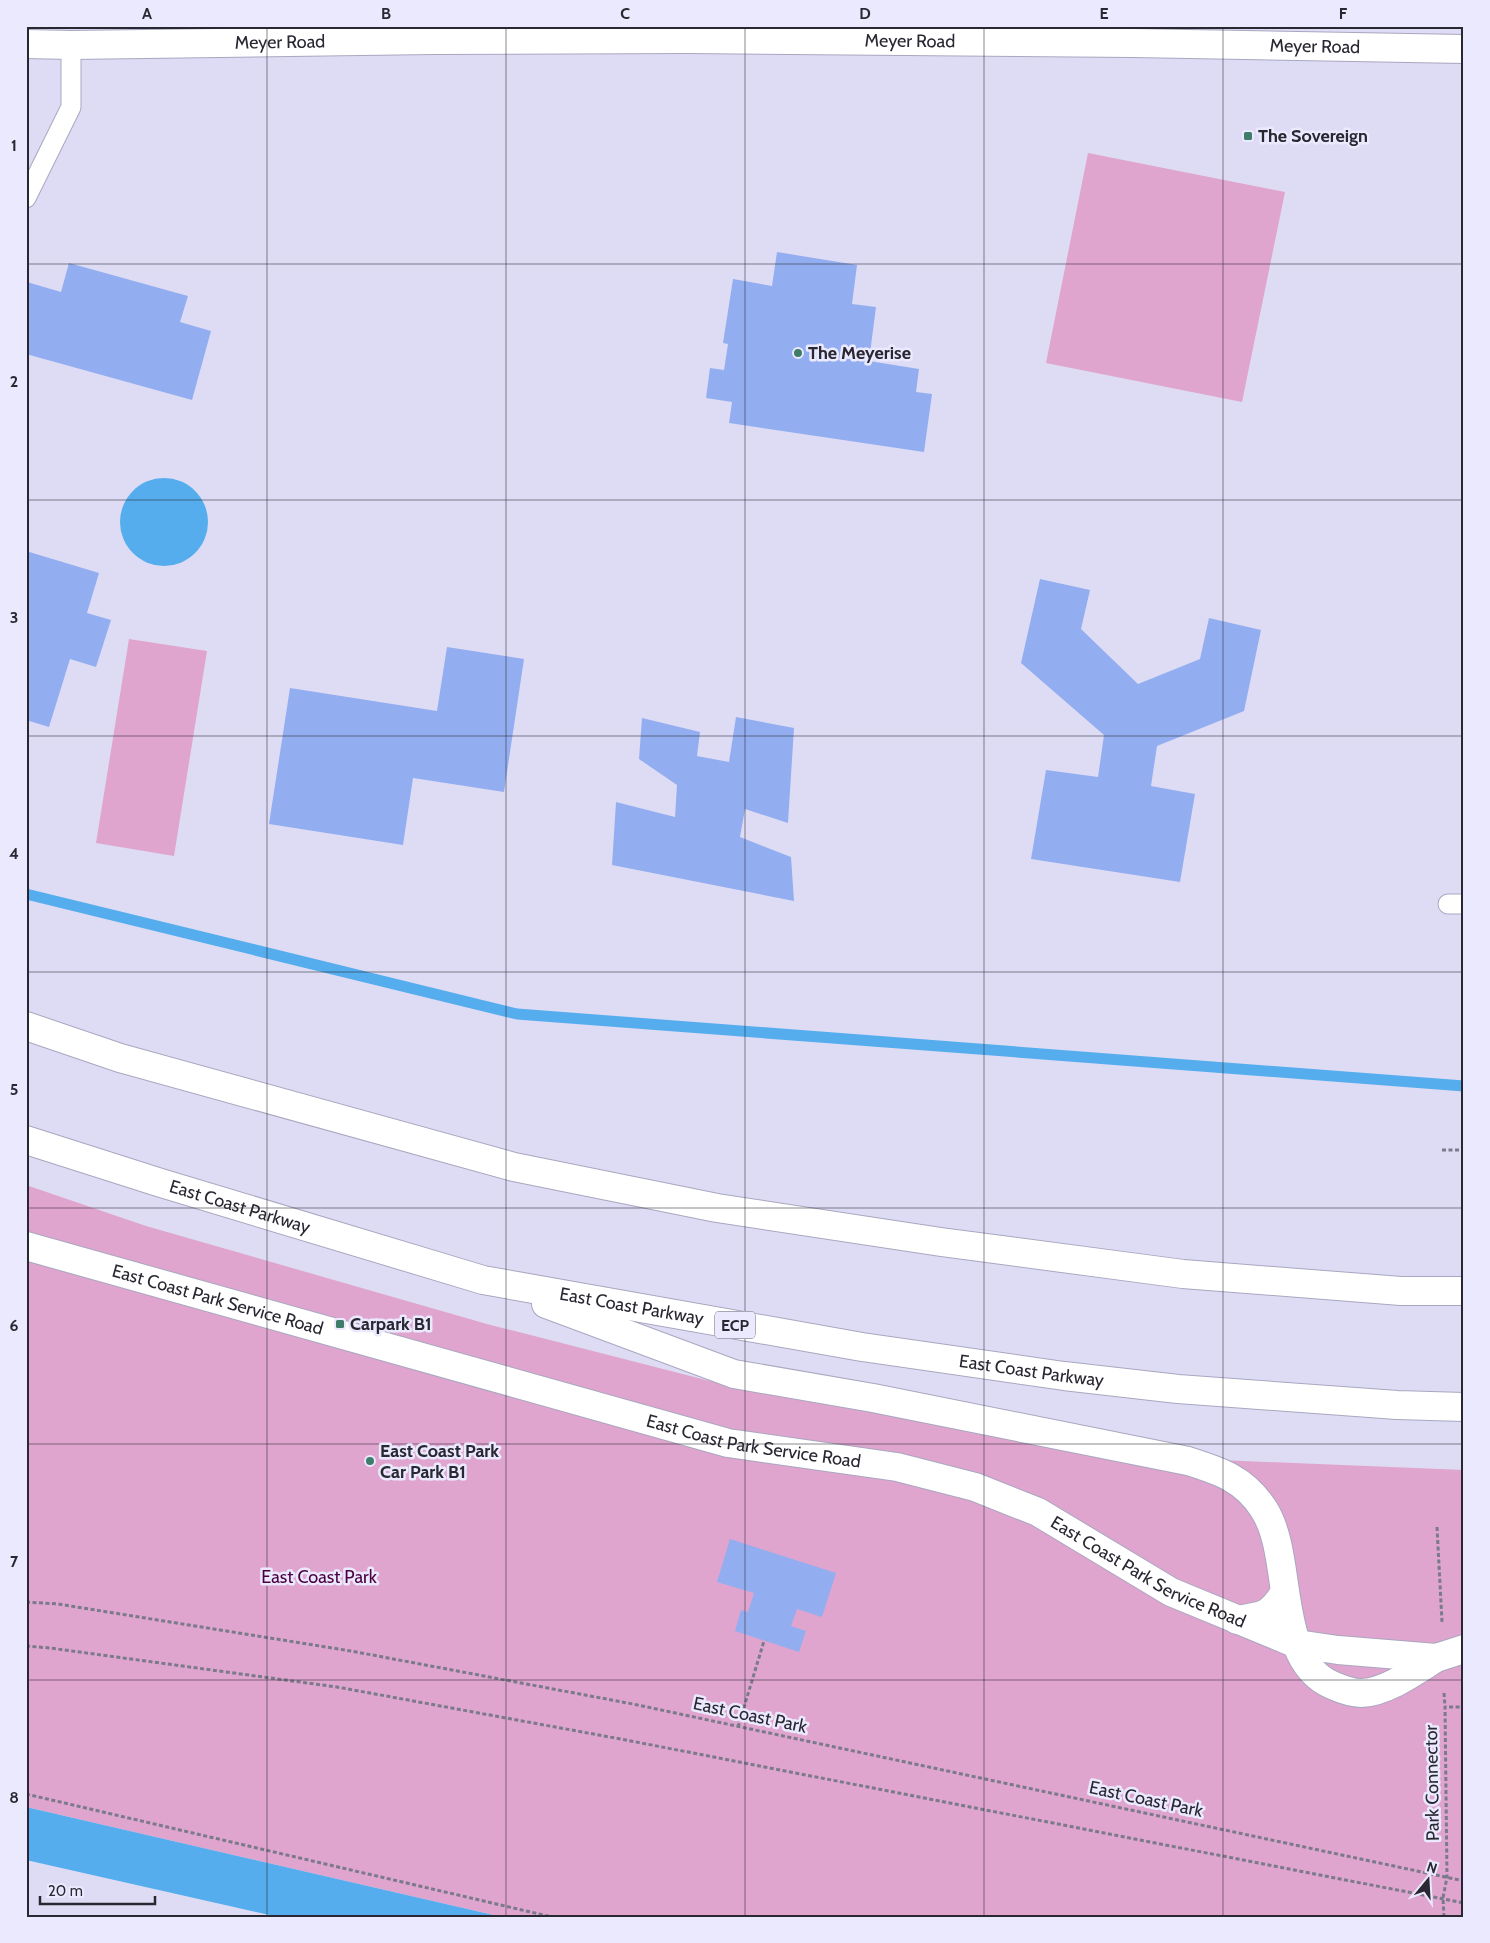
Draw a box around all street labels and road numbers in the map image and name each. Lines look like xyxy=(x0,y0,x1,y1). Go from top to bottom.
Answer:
street label: Meyer Road xyxy=(235,30,325,54)
street label: Meyer Road xyxy=(865,30,955,52)
street label: Meyer Road xyxy=(1269,34,1360,58)
street label: East Coast Parkway xyxy=(167,1175,313,1238)
street label: East Coast Park Service Road xyxy=(110,1260,326,1340)
street label: East Coast Parkway xyxy=(558,1283,706,1330)
road number: ECP xyxy=(715,1312,755,1338)
street label: East Coast Parkway xyxy=(958,1350,1105,1391)
street label: East Coast Park Service Road xyxy=(644,1410,862,1473)
street label: East Coast Park Service Road xyxy=(1047,1511,1249,1633)
street label: East Coast Park xyxy=(691,1692,810,1738)
street label: Park Connector xyxy=(1420,1724,1444,1841)
street label: East Coast Park xyxy=(1087,1776,1206,1822)

